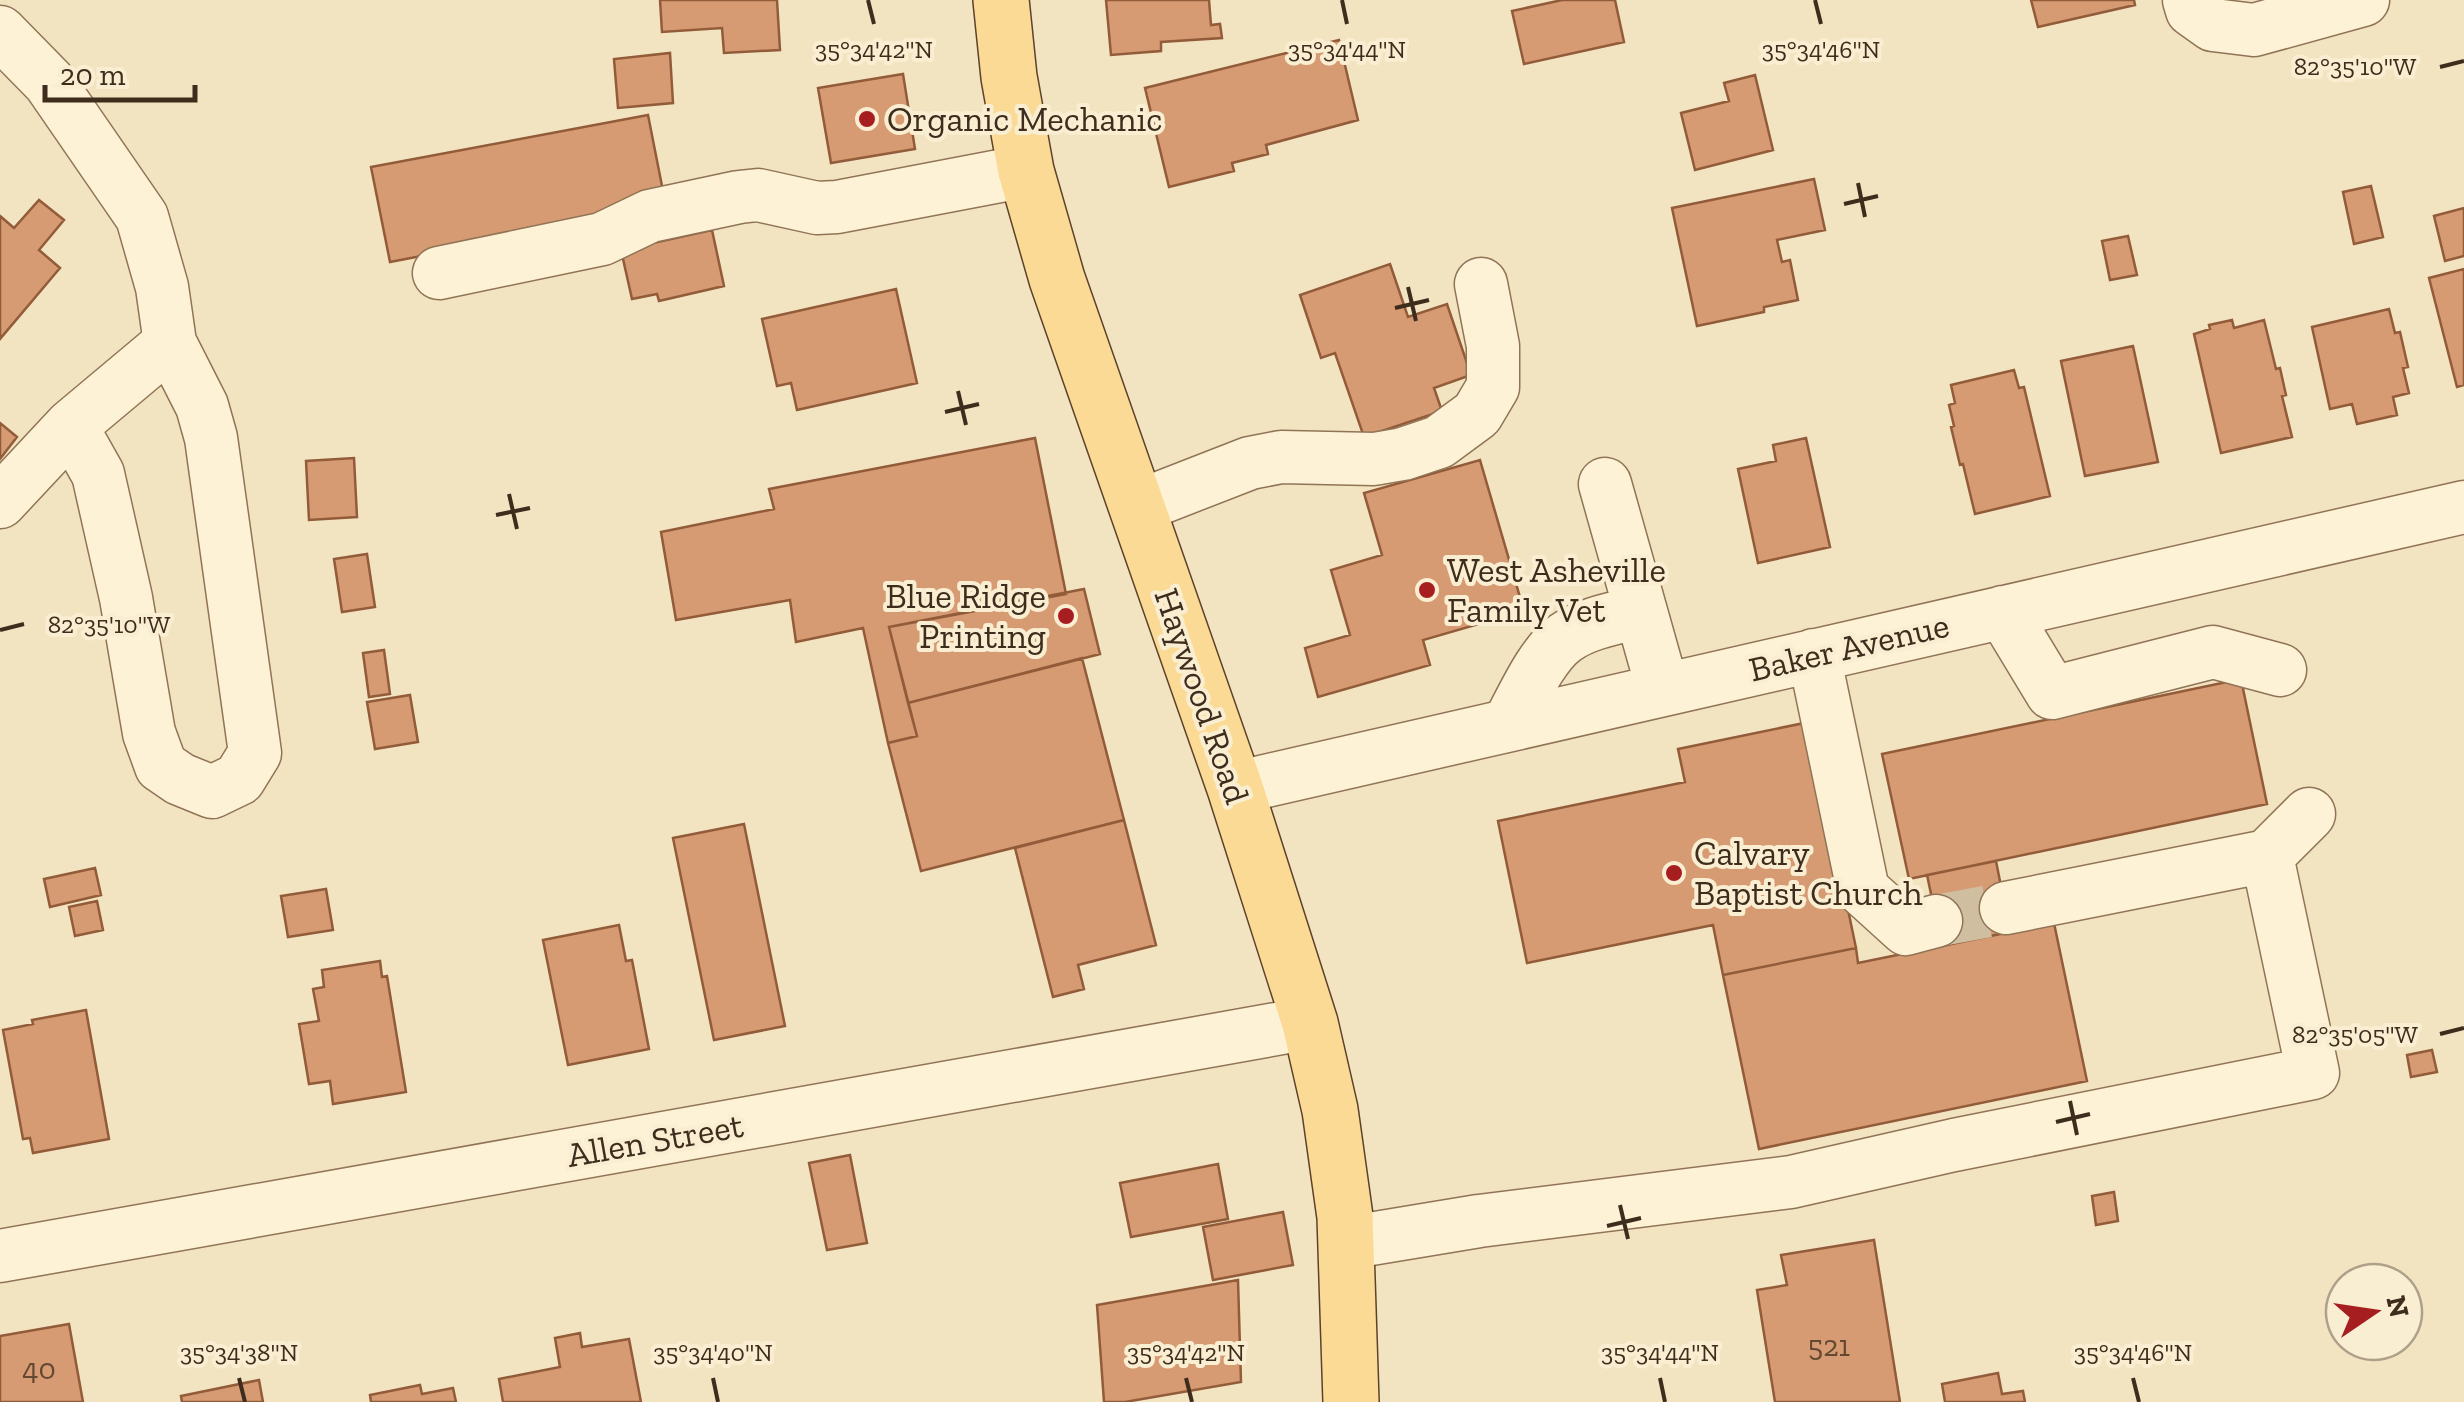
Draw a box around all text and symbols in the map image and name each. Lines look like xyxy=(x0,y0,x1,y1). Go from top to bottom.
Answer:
text: 35°34'42"N xyxy=(815,34,933,64)
text: 35°34'44"N xyxy=(1288,34,1406,64)
text: 35°34'46"N xyxy=(1762,34,1880,64)
scale bar xyxy=(45,40,195,102)
text: 82°35'10"W xyxy=(2294,51,2417,81)
text: 20 m xyxy=(60,57,126,93)
place label: Organic Mechanic xyxy=(887,98,1163,140)
marker: Organic Mechanic xyxy=(856,108,878,130)
place label: West Asheville Family Vet xyxy=(1447,549,1666,631)
place label: Blue Ridge Printing xyxy=(885,575,1046,657)
marker: West Asheville Family Vet xyxy=(1416,579,1438,601)
street label: Haywood Road xyxy=(1146,583,1258,809)
street label: Baker Avenue xyxy=(1745,604,1953,690)
marker: Blue Ridge Printing xyxy=(1055,605,1077,627)
text: 82°35'10"W xyxy=(48,609,171,639)
place label: Calvary Baptist Church xyxy=(1694,832,1923,914)
marker: Calvary Baptist Church xyxy=(1663,862,1685,884)
text: 82°35'05"W xyxy=(2292,1019,2419,1049)
street label: Allen Street xyxy=(564,1104,746,1176)
north arrow xyxy=(2324,1262,2424,1362)
text: N xyxy=(2379,1292,2416,1321)
house number: 521 xyxy=(1808,1328,1850,1364)
text: 35°34'38"N xyxy=(180,1337,298,1367)
text: 35°34'40"N xyxy=(653,1337,773,1367)
text: 35°34'42"N xyxy=(1127,1337,1245,1367)
text: 35°34'44"N xyxy=(1601,1337,1719,1367)
text: 35°34'46"N xyxy=(2074,1337,2192,1367)
house number: 40 xyxy=(22,1351,56,1387)

